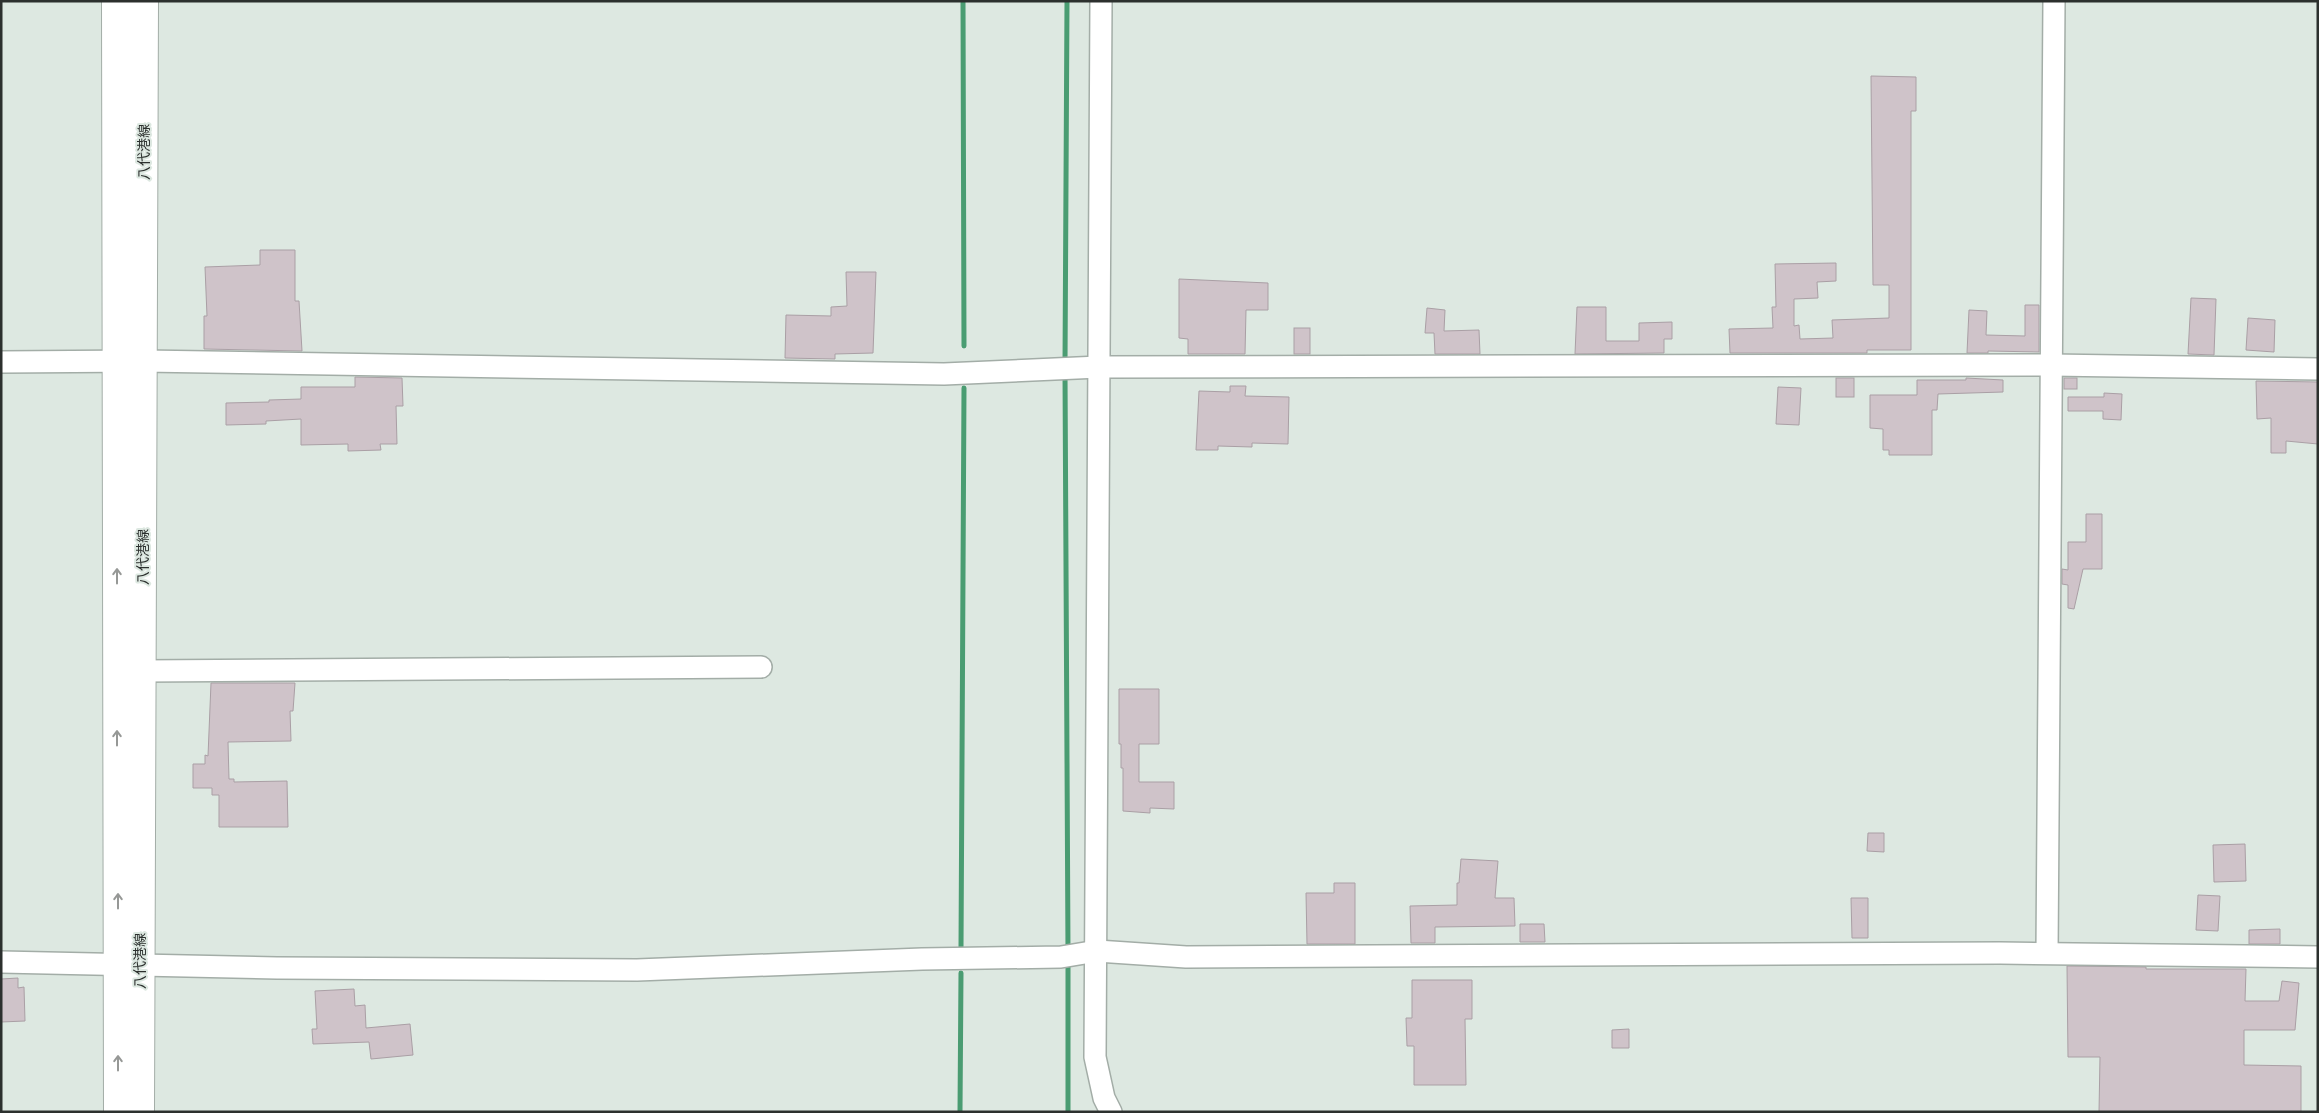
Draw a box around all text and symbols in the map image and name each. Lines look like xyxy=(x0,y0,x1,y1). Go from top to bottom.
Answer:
street label: 八代港線 xyxy=(136,124,152,180)
street label: 八代港線 xyxy=(135,529,151,585)
one-way arrow xyxy=(112,568,122,584)
one-way arrow xyxy=(112,730,122,746)
one-way arrow xyxy=(113,893,123,909)
street label: 八代港線 xyxy=(132,933,148,989)
one-way arrow xyxy=(113,1055,123,1072)

